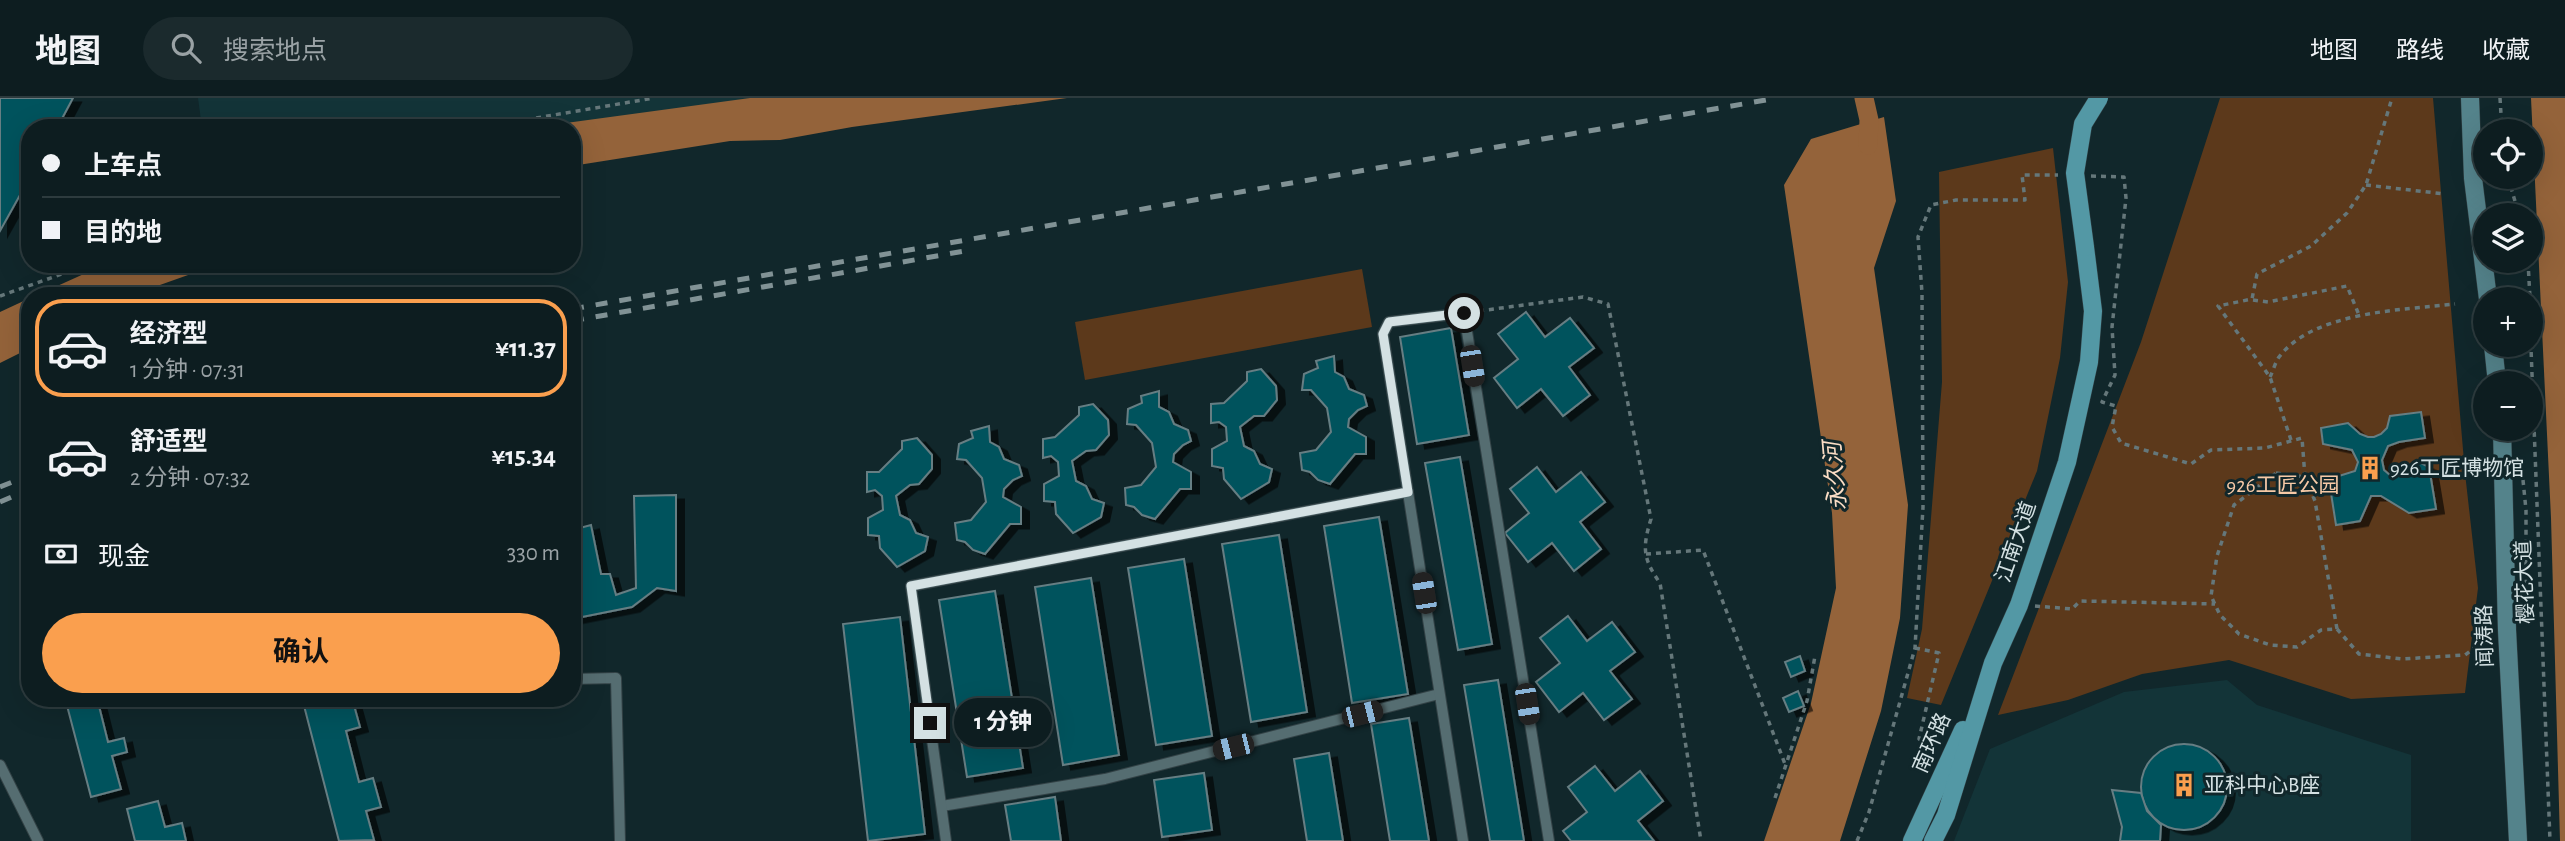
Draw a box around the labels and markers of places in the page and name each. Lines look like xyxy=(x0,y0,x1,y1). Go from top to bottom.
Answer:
building icon: 926工匠博物馆 xyxy=(2356,454,2384,482)
place label: 926工匠博物馆 xyxy=(2390,457,2524,479)
building icon: 亚科中心B座 xyxy=(2170,771,2198,799)
place label: 亚科中心B座 xyxy=(2204,774,2320,796)

